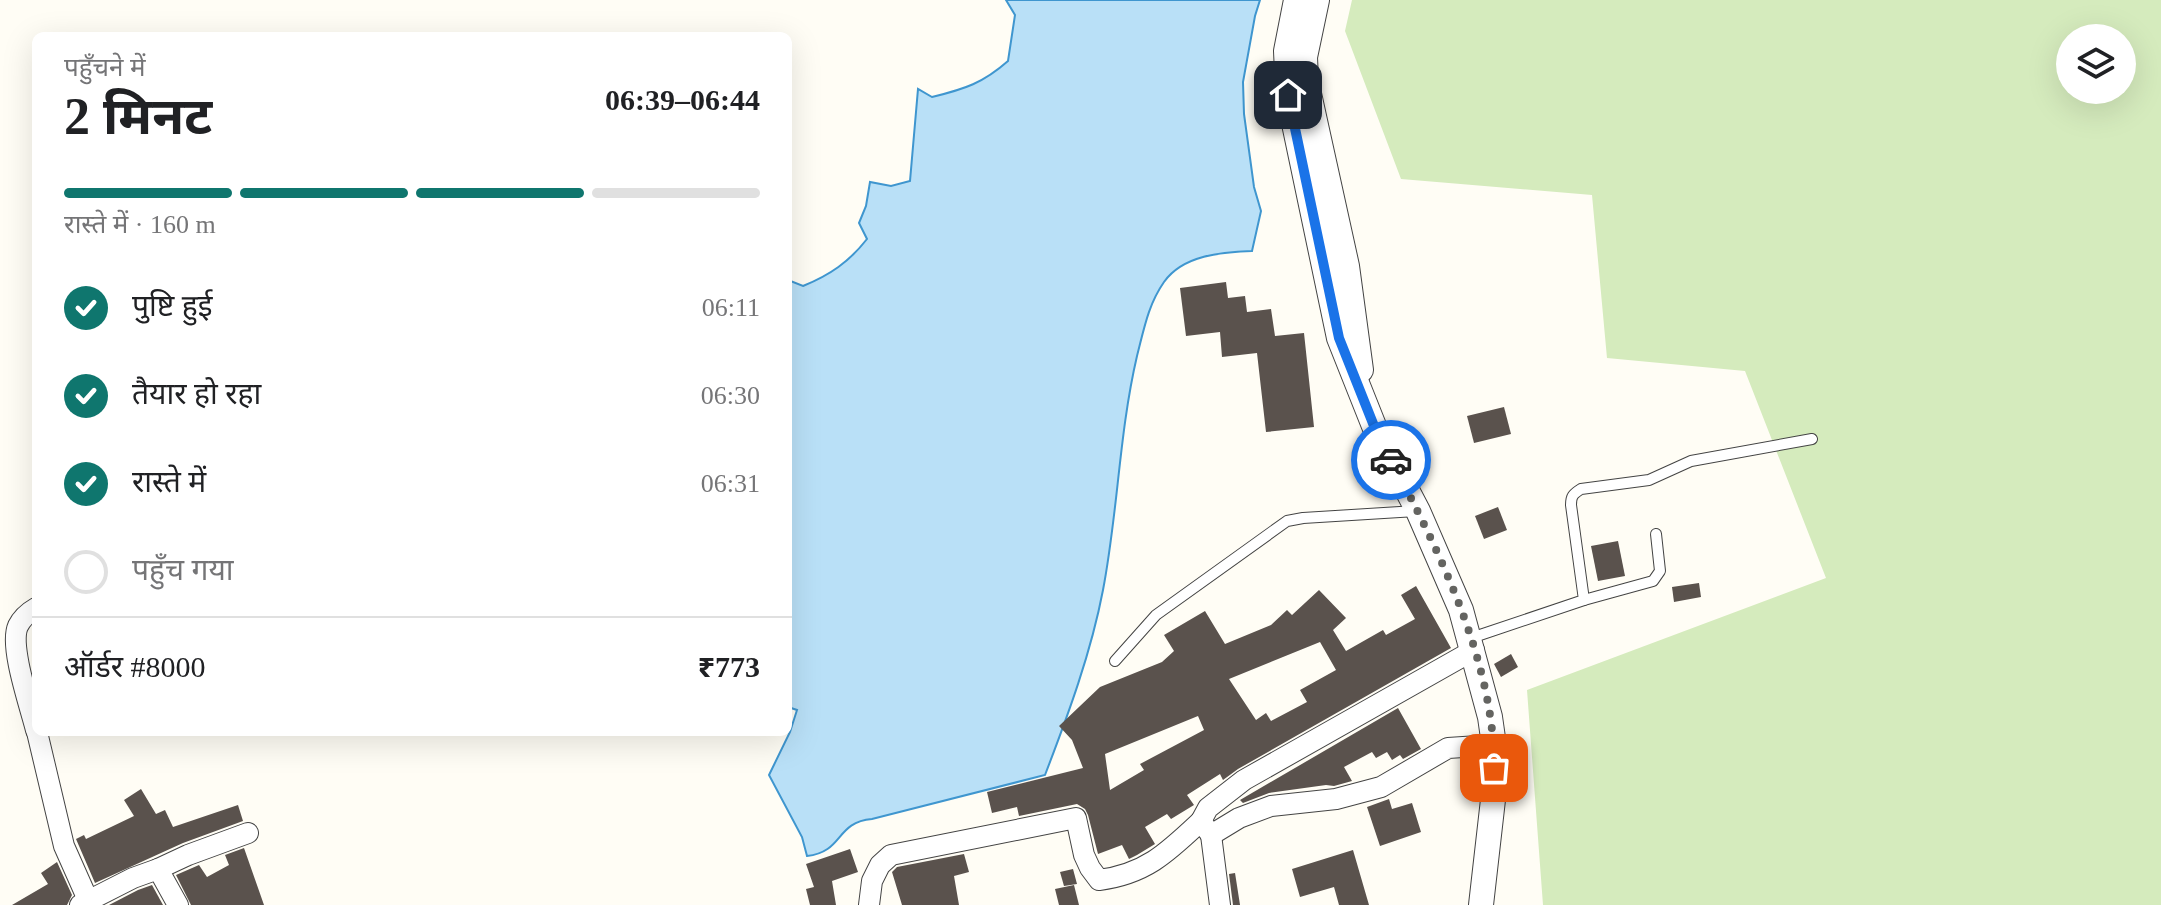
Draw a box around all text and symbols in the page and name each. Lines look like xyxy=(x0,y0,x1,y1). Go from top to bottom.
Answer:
map controls xyxy=(2056,24,2136,104)
button: layers xyxy=(2056,24,2136,104)
text: पहुँचने में xyxy=(64,53,146,82)
pin xyxy=(1254,61,1322,129)
icon: home xyxy=(1266,73,1310,117)
text: 06:39–06:44 xyxy=(605,83,760,116)
text: 2 मिनट xyxy=(64,88,212,145)
text: रास्ते में · 160 m xyxy=(64,210,216,239)
icon: check xyxy=(64,286,108,330)
text: पुष्टि हुई xyxy=(132,289,213,322)
text: 06:11 xyxy=(702,293,760,322)
icon: check xyxy=(64,374,108,418)
text: तैयार हो रहा xyxy=(132,377,261,410)
text: 06:30 xyxy=(701,381,760,410)
courier xyxy=(1351,420,1431,500)
icon: car xyxy=(1369,438,1413,482)
icon: check xyxy=(64,462,108,506)
text: रास्ते में xyxy=(132,465,206,498)
text: 06:31 xyxy=(701,469,760,498)
text: पहुँच गया xyxy=(132,553,234,586)
text: ऑर्डर #8000 xyxy=(64,650,206,683)
text: ₹773 xyxy=(698,650,760,683)
pin xyxy=(1460,734,1528,802)
icon: bag xyxy=(1472,746,1516,790)

